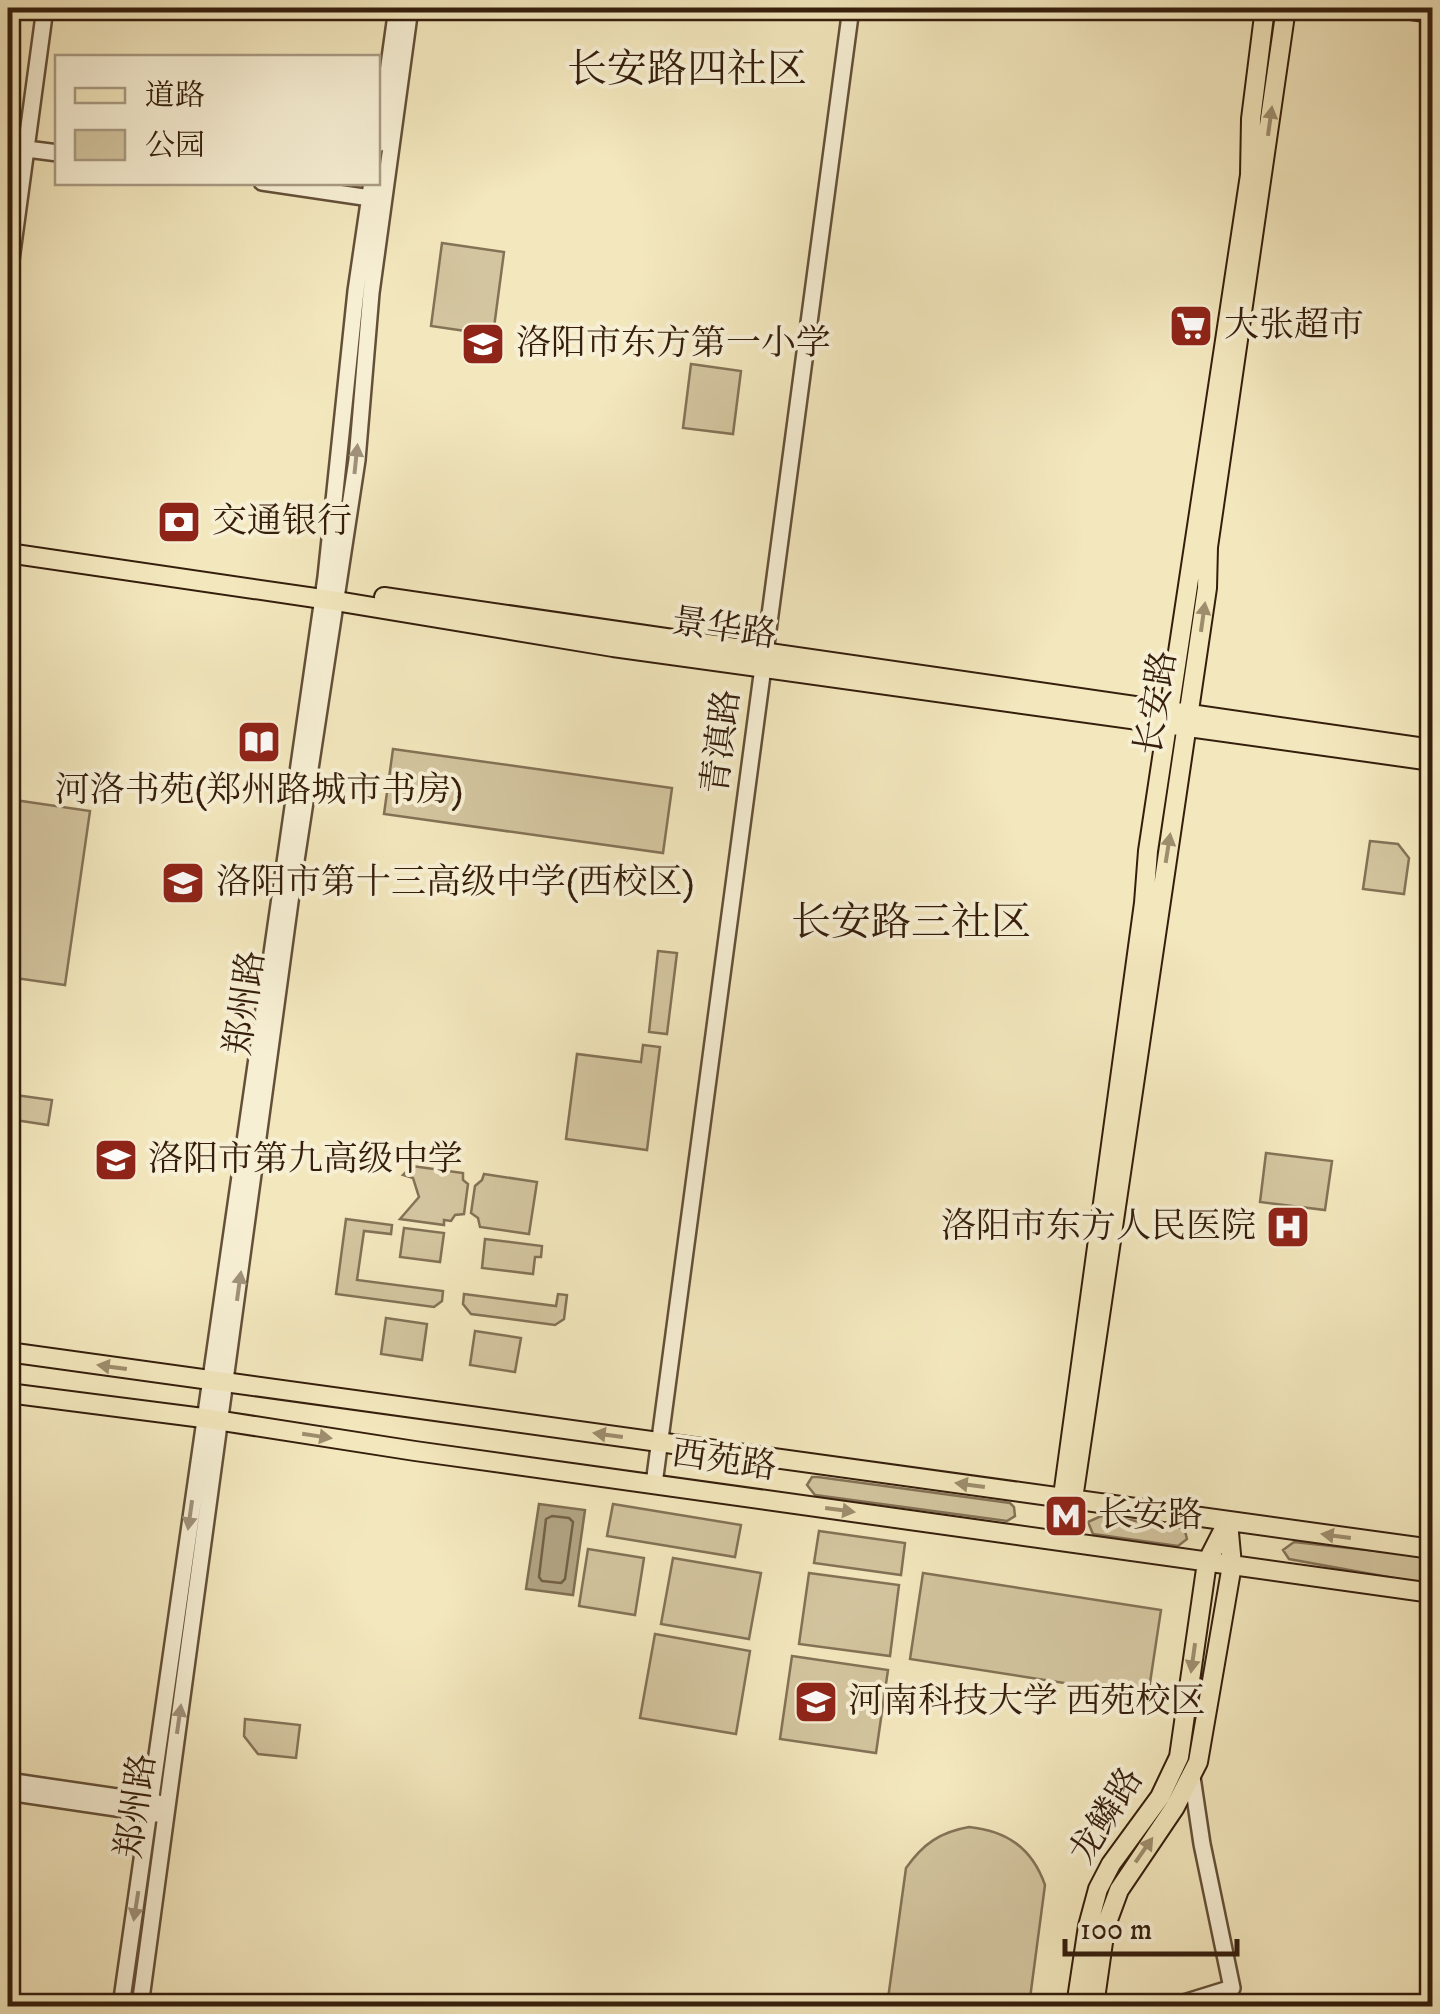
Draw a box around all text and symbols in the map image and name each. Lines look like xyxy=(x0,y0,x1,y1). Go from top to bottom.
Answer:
district label: 长安路四社区 xyxy=(567,46,807,96)
legend xyxy=(55,55,380,185)
text: 道路 xyxy=(145,78,205,115)
one-way arrow xyxy=(1262,105,1278,137)
text: 公园 xyxy=(145,128,205,165)
supermarket icon: 大张超市 xyxy=(1168,303,1214,349)
place label: 大张超市 xyxy=(1224,304,1364,348)
school or university icon: 洛阳市东方第一小学 xyxy=(460,321,506,367)
place label: 洛阳市东方第一小学 xyxy=(516,322,831,366)
one-way arrow xyxy=(348,442,364,474)
bank icon: 交通银行 xyxy=(156,499,202,545)
place label: 交通银行 xyxy=(212,500,352,544)
street label: 景华路 xyxy=(669,600,779,658)
one-way arrow xyxy=(1196,600,1212,632)
street label: 长安路 xyxy=(1127,648,1187,758)
street label: 青滇路 xyxy=(694,687,750,797)
library icon: 河洛书苑(郑州路城市书房) xyxy=(236,719,282,765)
place label: 河洛书苑(郑州路城市书房) xyxy=(55,769,463,813)
one-way arrow xyxy=(1161,832,1177,863)
school or university icon: 洛阳市第十三高级中学(西校区) xyxy=(160,860,206,906)
place label: 洛阳市第十三高级中学(西校区) xyxy=(216,861,694,905)
district label: 长安路三社区 xyxy=(791,899,1031,949)
street label: 郑州路 xyxy=(217,948,275,1058)
school or university icon: 洛阳市第九高级中学 xyxy=(93,1137,139,1183)
place label: 洛阳市第九高级中学 xyxy=(148,1138,463,1182)
hospital icon: 洛阳市东方人民医院 xyxy=(1265,1204,1311,1250)
place label: 洛阳市东方人民医院 xyxy=(941,1205,1256,1249)
one-way arrow xyxy=(232,1269,248,1301)
one-way arrow xyxy=(96,1358,128,1374)
one-way arrow xyxy=(592,1427,624,1443)
one-way arrow xyxy=(302,1429,334,1444)
street label: 西苑路 xyxy=(669,1432,779,1490)
one-way arrow xyxy=(953,1476,985,1492)
metro station icon: 长安路 xyxy=(1043,1493,1089,1539)
place label: 长安路 xyxy=(1098,1494,1203,1538)
one-way arrow xyxy=(182,1500,198,1531)
one-way arrow xyxy=(825,1502,856,1518)
one-way arrow xyxy=(1320,1528,1351,1544)
one-way arrow xyxy=(1185,1643,1201,1675)
school or university icon: 河南科技大学 西苑校区 xyxy=(793,1679,839,1725)
place label: 河南科技大学 西苑校区 xyxy=(848,1680,1206,1724)
one-way arrow xyxy=(171,1703,187,1734)
street label: 郑州路 xyxy=(108,1751,166,1861)
street label: 龙鳞路 xyxy=(1061,1760,1153,1872)
one-way arrow xyxy=(1134,1836,1153,1863)
one-way arrow xyxy=(128,1891,144,1922)
scale bar xyxy=(1065,1894,1238,1956)
text: 100 m xyxy=(1080,1912,1152,1949)

